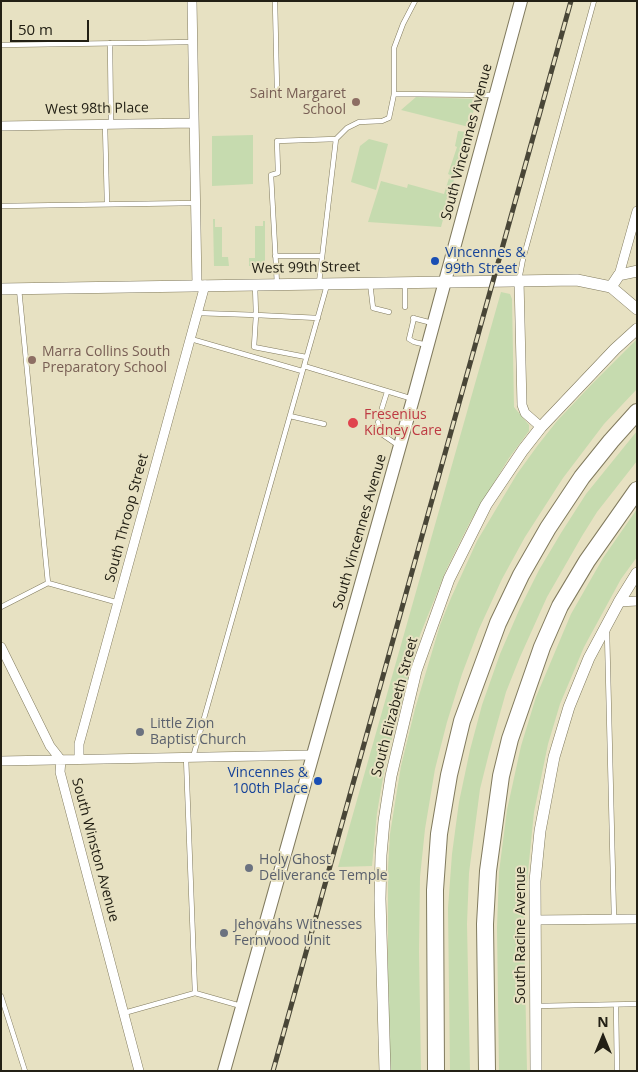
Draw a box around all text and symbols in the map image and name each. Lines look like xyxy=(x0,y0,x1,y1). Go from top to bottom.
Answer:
scale bar xyxy=(12,10,91,42)
text: 50 m xyxy=(18,19,53,39)
street label: South Vincennes Avenue xyxy=(438,62,496,222)
place label: Saint Margaret School xyxy=(250,86,346,118)
marker: Saint Margaret School xyxy=(350,96,362,108)
street label: West 98th Place xyxy=(45,100,149,118)
place label: Vincennes & 99th Street xyxy=(445,245,526,278)
marker: Vincennes & 99th Street xyxy=(429,255,441,267)
street label: West 99th Street xyxy=(252,259,360,277)
place label: Marra Collins South Preparatory School xyxy=(42,344,170,377)
marker: Marra Collins South Preparatory School xyxy=(26,354,38,366)
place label: Fresenius Kidney Care xyxy=(364,407,442,440)
marker: Fresenius Kidney Care xyxy=(346,416,360,430)
street label: South Throop Street xyxy=(102,452,152,584)
street label: South Vincennes Avenue xyxy=(330,452,390,612)
street label: South Elizabeth Street xyxy=(368,635,422,779)
place label: Little Zion Baptist Church xyxy=(150,716,246,749)
marker: Little Zion Baptist Church xyxy=(134,726,146,738)
place label: Vincennes & 100th Place xyxy=(227,765,308,798)
marker: Vincennes & 100th Place xyxy=(312,775,324,787)
street label: South Winston Avenue xyxy=(68,776,122,924)
place label: Holy Ghost Deliverance Temple xyxy=(259,852,388,884)
marker: Holy Ghost Deliverance Temple xyxy=(243,862,255,874)
street label: South Racine Avenue xyxy=(513,866,529,1004)
place label: Jehovahs Witnesses Fernwood Unit xyxy=(234,917,362,950)
marker: Jehovahs Witnesses Fernwood Unit xyxy=(218,927,230,939)
north arrow xyxy=(578,1012,628,1062)
text: N xyxy=(597,1012,609,1031)

